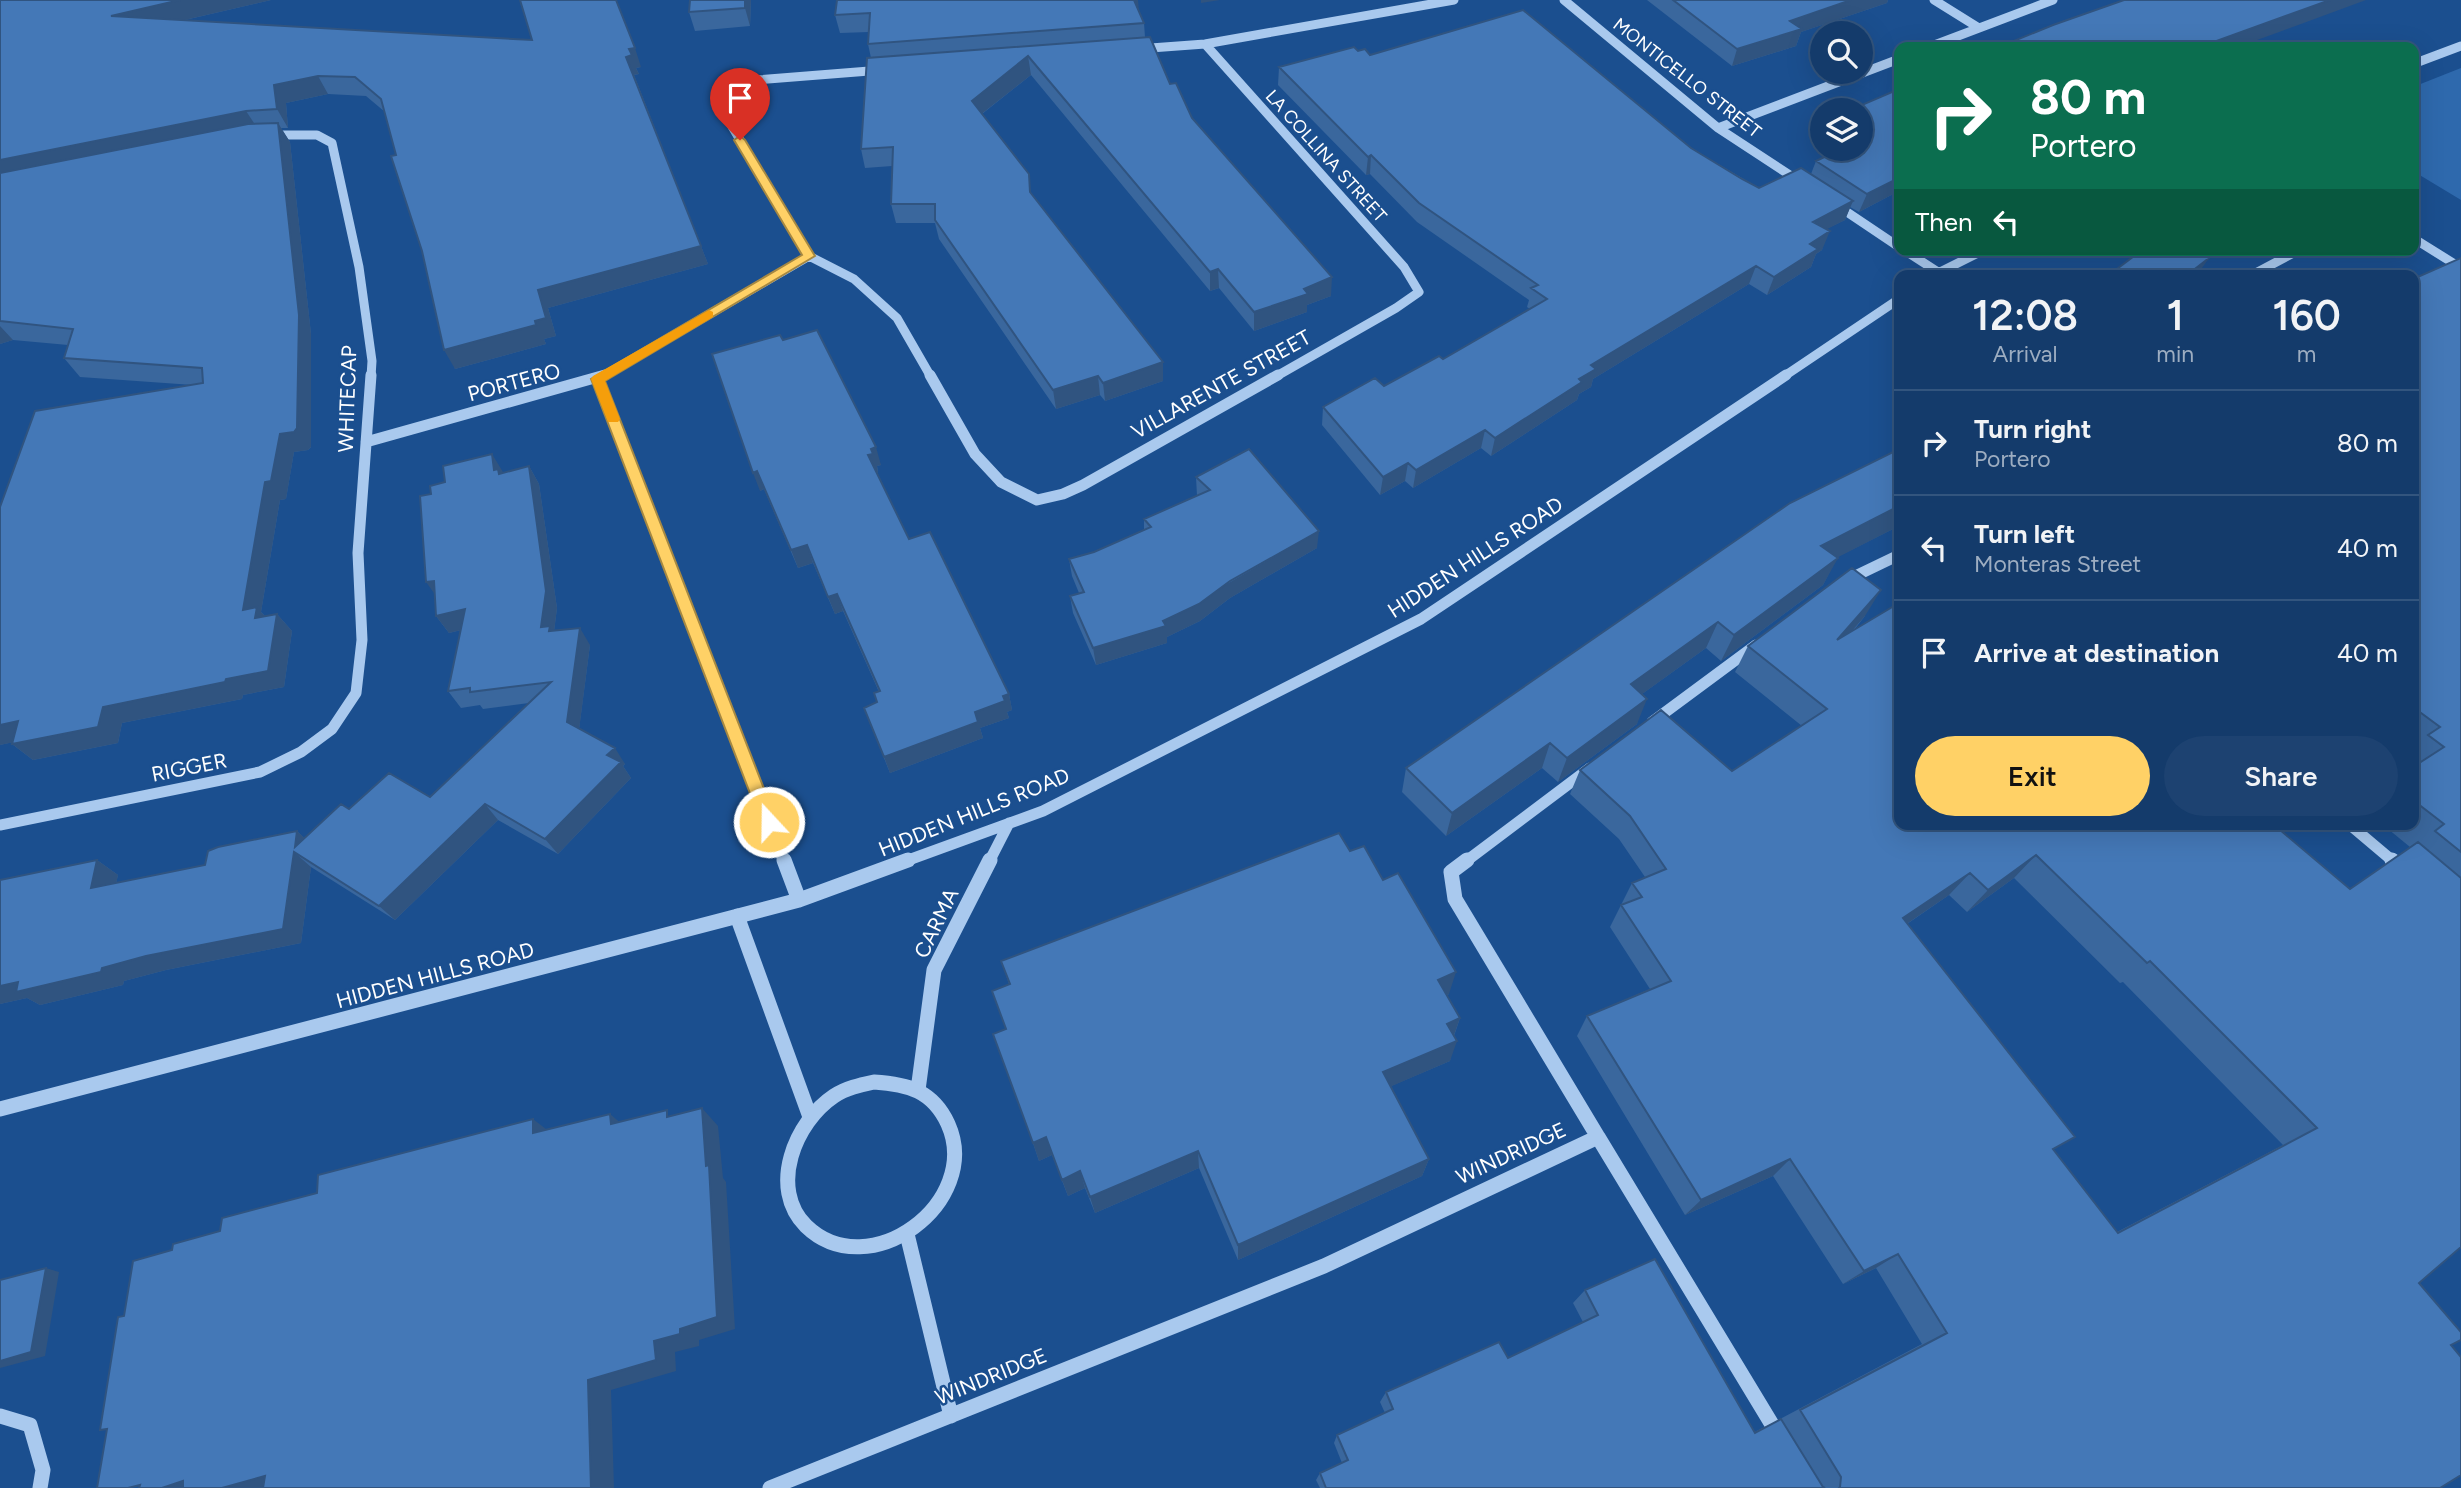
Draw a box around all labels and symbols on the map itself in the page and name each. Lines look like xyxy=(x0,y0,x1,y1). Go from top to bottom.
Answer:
street label: MONTICELLO STREET xyxy=(1609,13,1765,143)
pin xyxy=(710,68,770,140)
street label: LA COLLINA STREET xyxy=(1261,85,1391,227)
street label: VILLARENTE STREET xyxy=(1127,324,1316,444)
street label: WHITECAP xyxy=(333,345,361,453)
street label: PORTERO xyxy=(465,358,563,406)
street label: HIDDEN HILLS ROAD xyxy=(1383,491,1567,623)
street label: RIGGER xyxy=(149,747,229,787)
street label: HIDDEN HILLS ROAD xyxy=(875,762,1073,862)
position arrow xyxy=(732,785,806,859)
street label: CARMA xyxy=(908,884,964,962)
street label: HIDDEN HILLS ROAD xyxy=(333,937,537,1013)
street label: WINDRIDGE xyxy=(1452,1117,1570,1189)
street label: WINDRIDGE xyxy=(932,1342,1050,1410)

